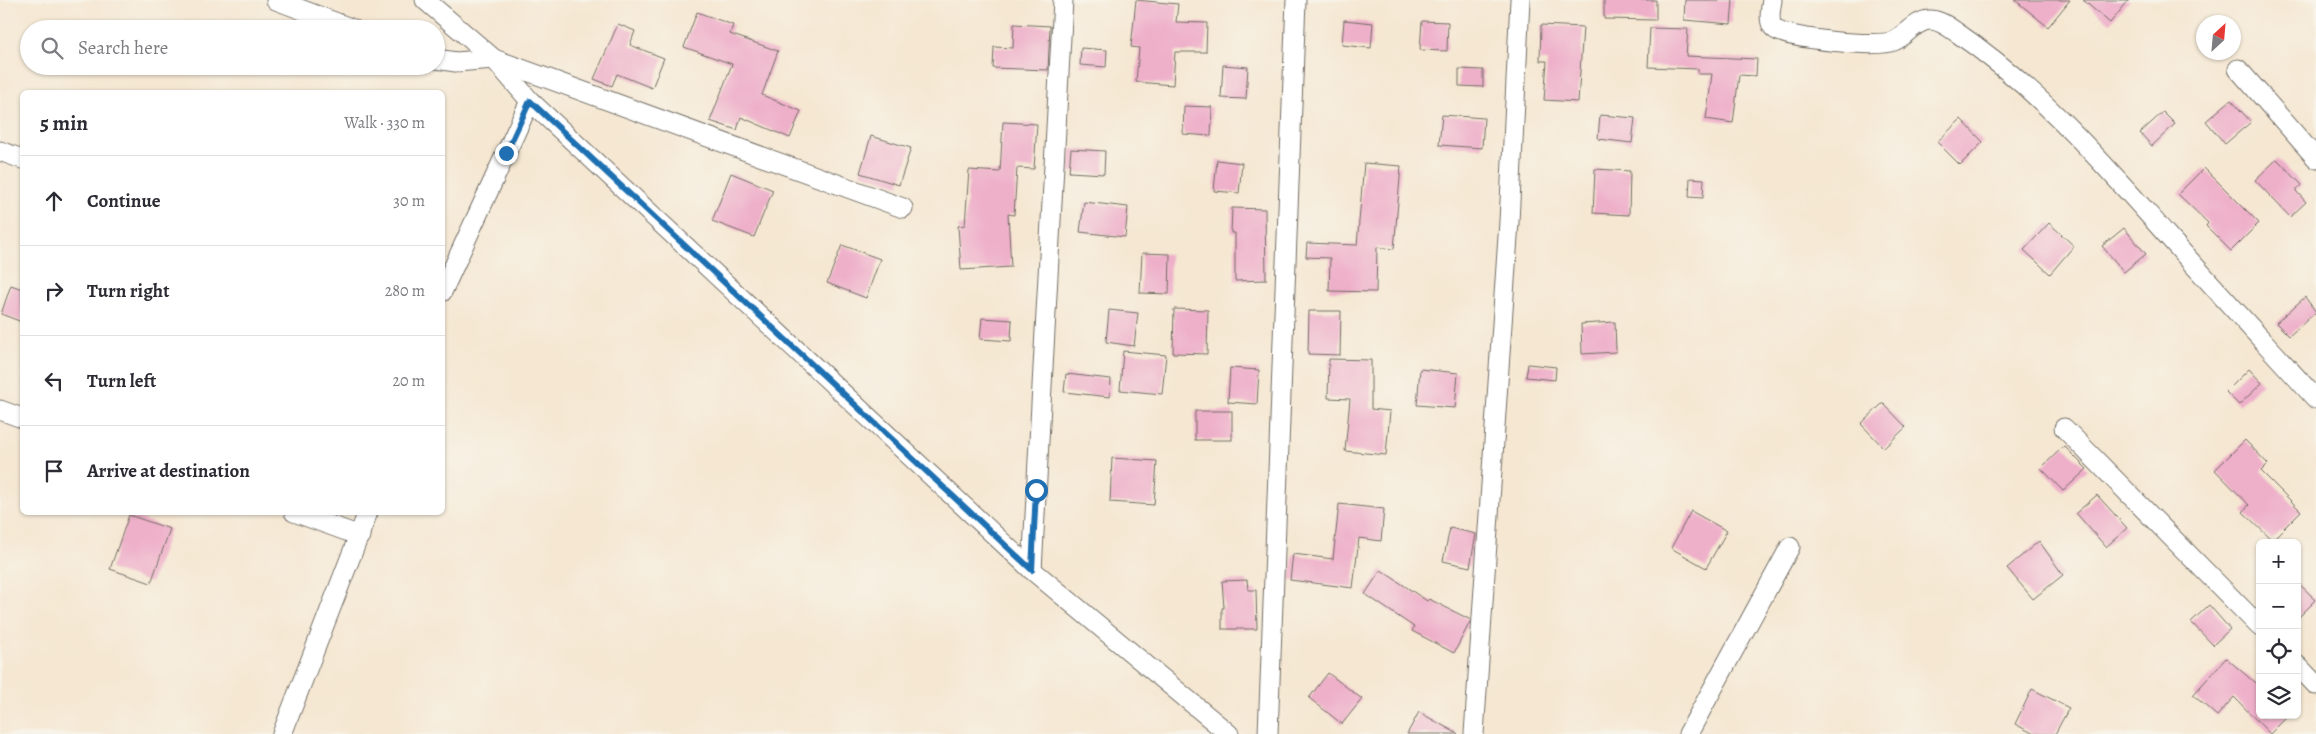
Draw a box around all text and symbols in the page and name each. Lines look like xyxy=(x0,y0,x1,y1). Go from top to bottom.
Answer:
north arrow xyxy=(2196,15,2241,60)
search box xyxy=(20,20,445,75)
icon: search xyxy=(38,34,66,62)
text: Search here xyxy=(78,35,168,61)
text: 5 min xyxy=(40,109,88,137)
text: Walk · 330 m xyxy=(344,112,425,134)
route end xyxy=(495,142,518,165)
icon: ahead xyxy=(40,187,68,215)
text: Continue xyxy=(87,188,161,214)
text: 30 m xyxy=(393,190,425,212)
icon: right xyxy=(40,277,68,305)
text: Turn right xyxy=(87,278,169,304)
text: 280 m xyxy=(385,280,425,302)
icon: left xyxy=(40,367,68,395)
text: Turn left xyxy=(87,368,156,394)
text: 20 m xyxy=(392,370,425,392)
icon: arrive xyxy=(40,457,68,485)
text: Arrive at destination xyxy=(87,458,250,484)
route start xyxy=(1025,479,1048,502)
map controls xyxy=(2256,539,2301,719)
button: + xyxy=(2256,539,2301,584)
button: − xyxy=(2256,584,2301,629)
button: locate xyxy=(2256,629,2301,674)
button: layers xyxy=(2256,674,2301,719)

